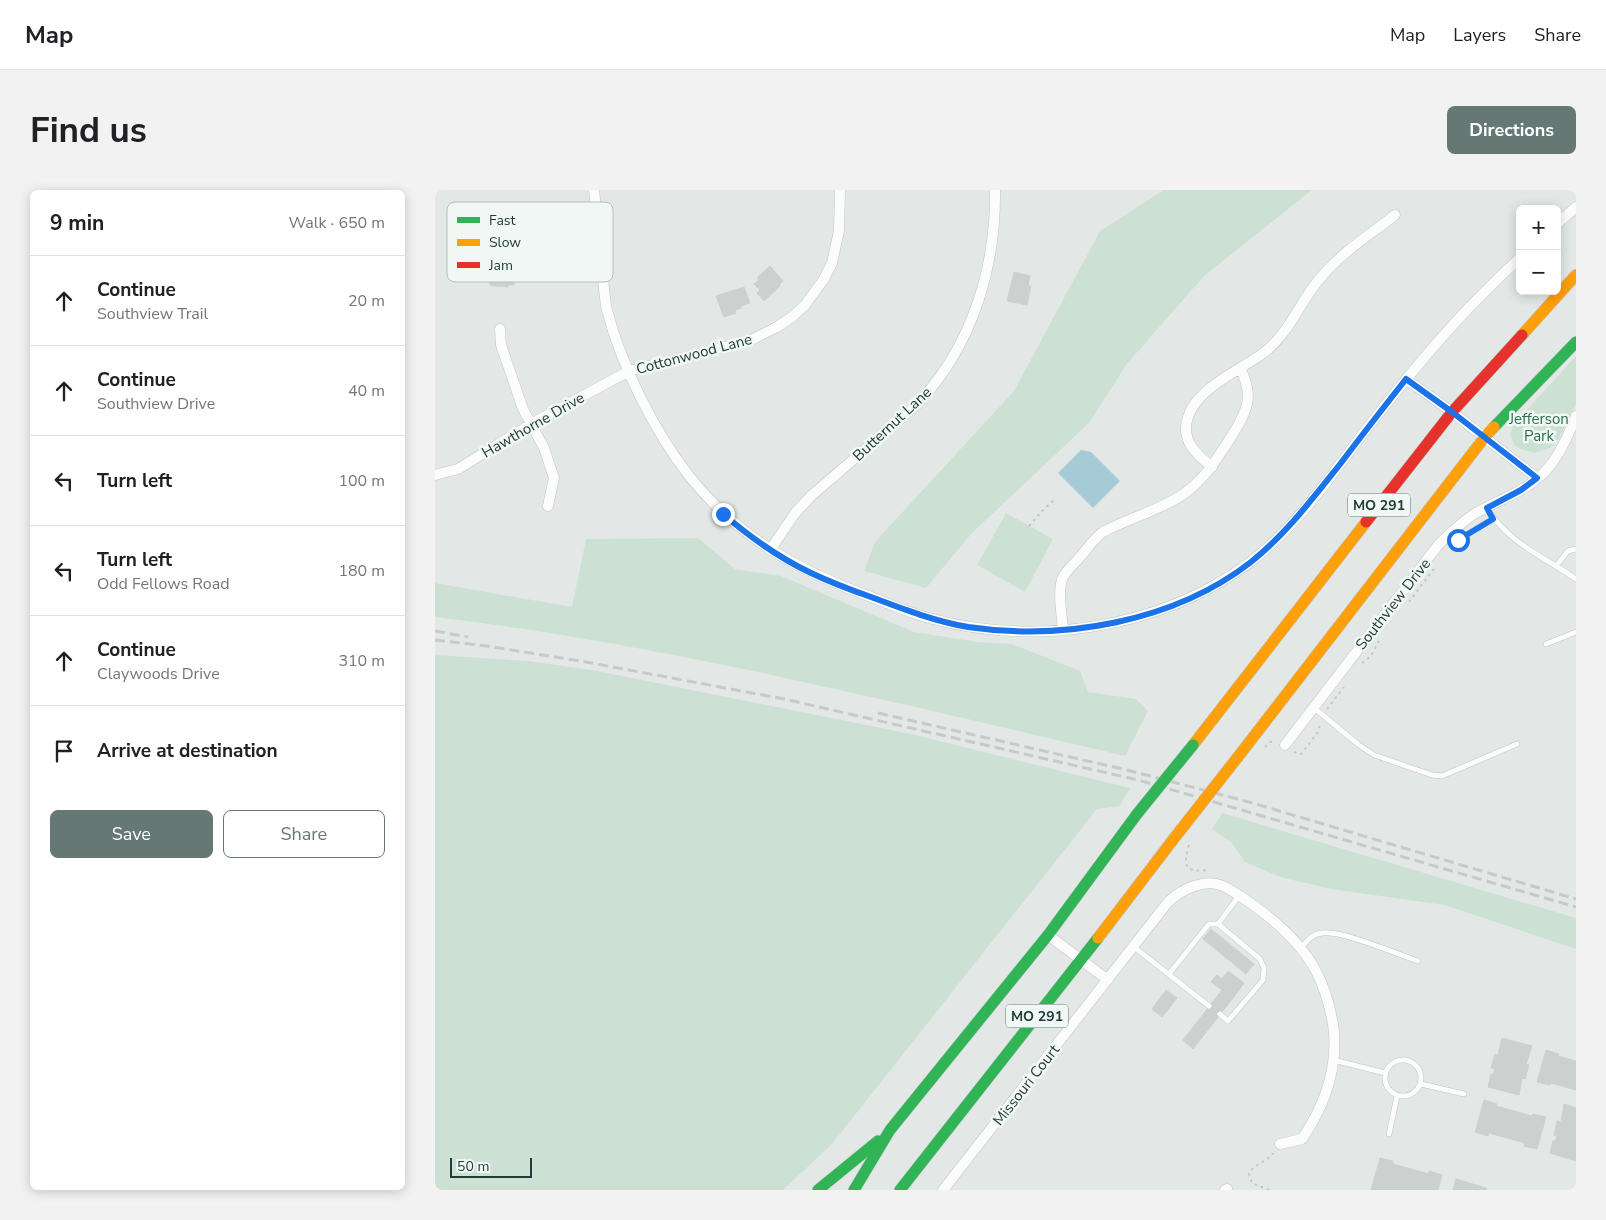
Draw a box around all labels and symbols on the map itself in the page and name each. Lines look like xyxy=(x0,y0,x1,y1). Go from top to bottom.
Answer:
legend xyxy=(447,202,613,282)
text: Fast xyxy=(489,211,515,230)
text: Slow xyxy=(489,233,521,252)
text: Jam xyxy=(488,256,513,275)
street label: Cottonwood Lane xyxy=(634,329,754,379)
street label: Butternut Lane xyxy=(848,382,936,466)
street label: Hawthorne Drive xyxy=(478,387,588,463)
park label: Jefferson Park xyxy=(1508,409,1569,446)
road number: MO 291 xyxy=(1348,494,1410,516)
route end xyxy=(712,503,735,526)
route start xyxy=(1447,529,1470,552)
street label: Southview Drive xyxy=(1351,554,1435,654)
road number: MO 291 xyxy=(1006,1004,1068,1028)
street label: Missouri Court xyxy=(988,1040,1064,1130)
scale bar xyxy=(450,1155,533,1178)

